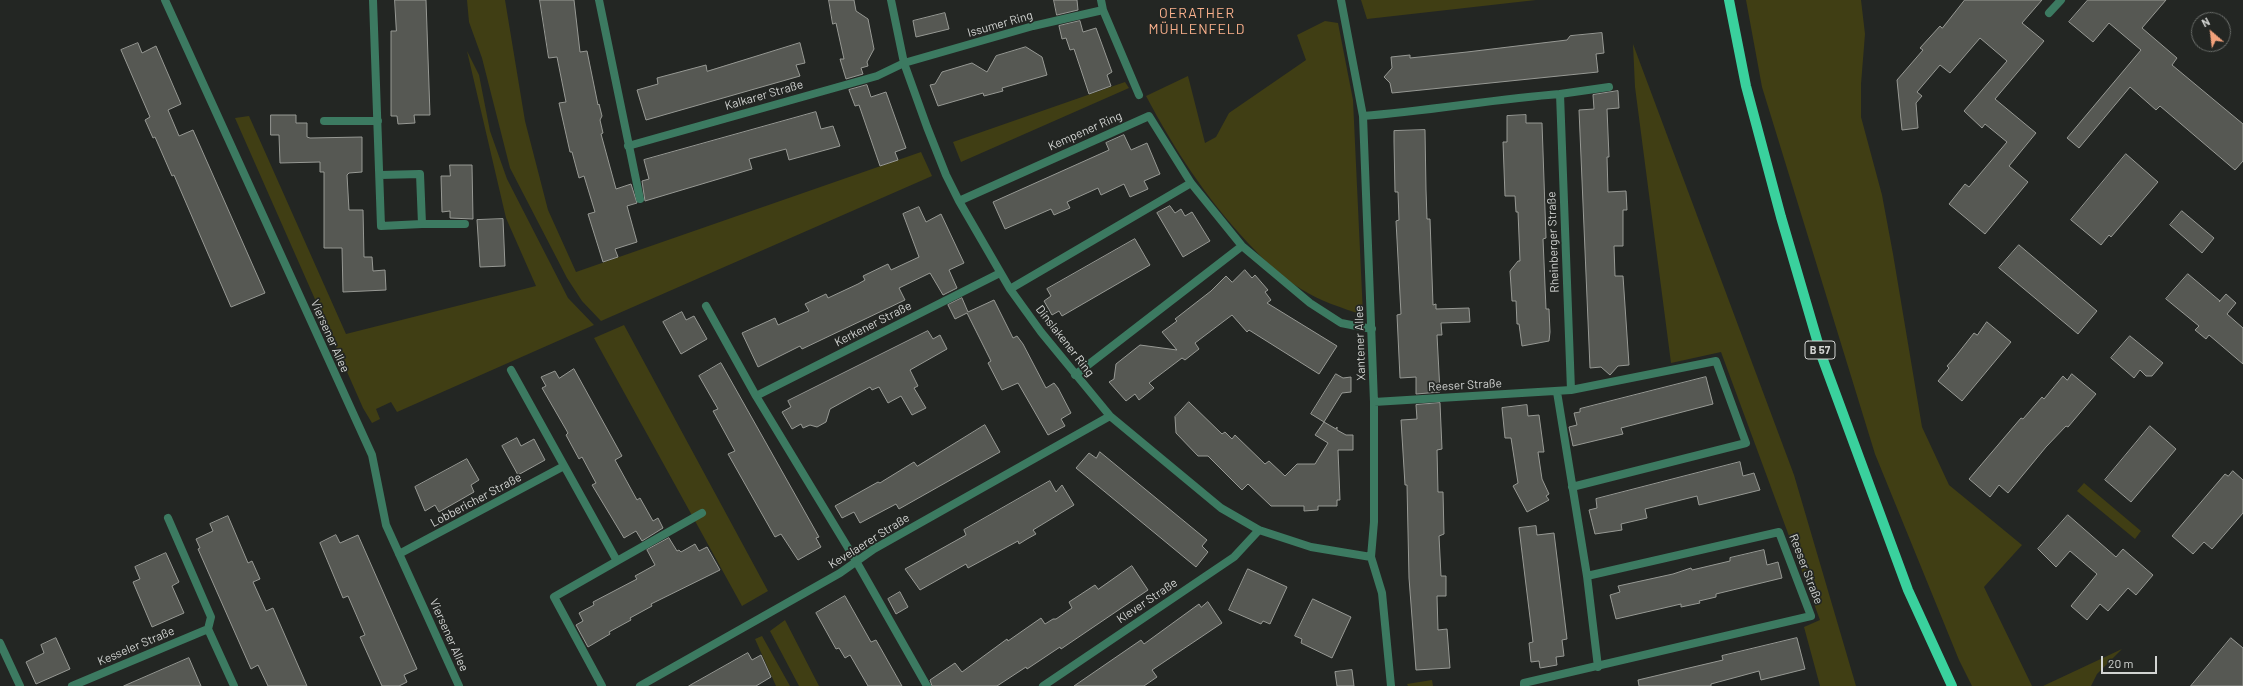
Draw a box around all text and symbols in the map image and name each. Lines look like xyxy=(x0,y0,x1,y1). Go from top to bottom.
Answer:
district label: OERATHER MÜHLENFELD xyxy=(1149,5,1245,38)
street label: Issumer Ring xyxy=(966,8,1034,40)
north arrow xyxy=(2191,12,2231,52)
text: N xyxy=(2199,14,2212,29)
street label: Kalkarer Straße xyxy=(723,77,805,113)
street label: Kempener Ring xyxy=(1046,108,1124,154)
street label: Rheinberger Straße xyxy=(1544,191,1562,293)
street label: Viersener Allee xyxy=(308,297,352,375)
street label: Kerkener Straße xyxy=(832,298,914,350)
street label: Dinslakener Ring xyxy=(1033,302,1097,380)
street label: Xantener Allee xyxy=(1351,305,1369,381)
road number: B 57 xyxy=(1805,341,1835,359)
street label: Reeser Straße xyxy=(1428,376,1502,394)
street label: Lobbericher Straße xyxy=(428,470,524,530)
street label: Kevelaerer Straße xyxy=(826,510,912,572)
street label: Reeser Straße xyxy=(1786,532,1826,606)
street label: Klever Straße xyxy=(1114,575,1180,627)
street label: Viersener Allee xyxy=(427,596,471,674)
street label: Kesseler Straße xyxy=(95,623,177,669)
scale bar xyxy=(2103,648,2159,674)
text: 20 m xyxy=(2108,656,2134,670)

